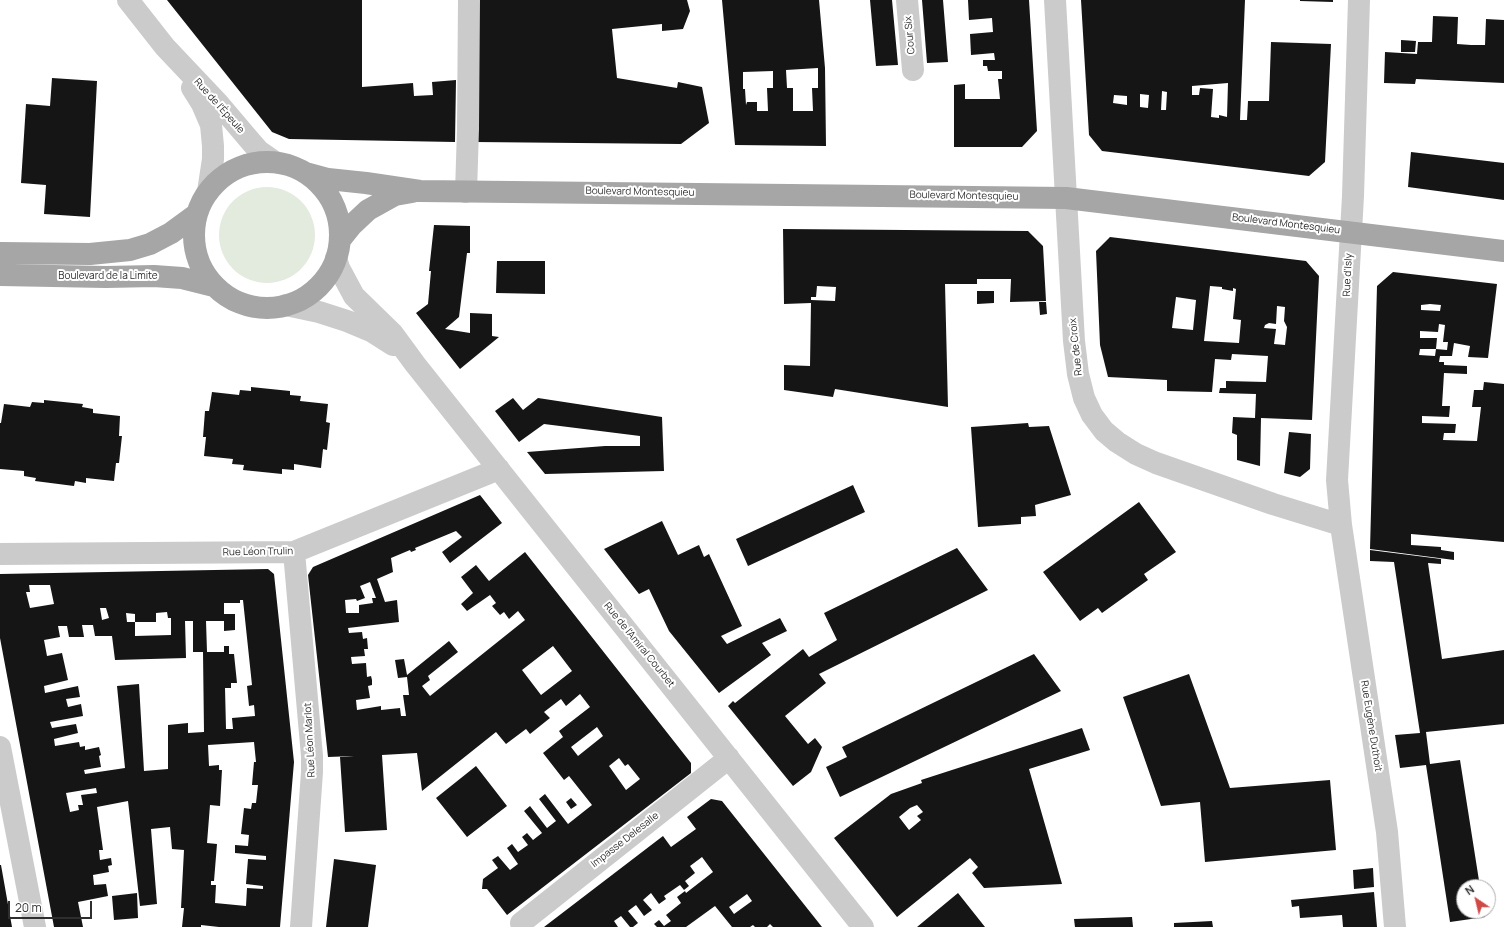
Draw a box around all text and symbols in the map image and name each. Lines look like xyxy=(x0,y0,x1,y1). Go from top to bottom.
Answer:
street label: Cour Six xyxy=(902,15,918,55)
street label: Rue de l'Épeule xyxy=(191,76,247,136)
street label: Boulevard Montesquieu xyxy=(585,185,695,199)
street label: Boulevard Montesquieu xyxy=(909,189,1019,203)
street label: Boulevard Montesquieu xyxy=(1231,211,1341,237)
street label: Rue d'Isly xyxy=(1341,253,1355,297)
street label: Boulevard de la Limite xyxy=(58,270,158,282)
street label: Rue de Croix xyxy=(1067,318,1085,376)
street label: Rue Léon Trulin xyxy=(223,545,293,559)
street label: Rue de l'Amiral Courbet xyxy=(601,600,677,690)
street label: Rue Eugène Duthoit xyxy=(1358,680,1384,772)
street label: Rue Léon Marlot xyxy=(302,702,318,778)
street label: Impasse Delesalle xyxy=(589,810,661,870)
north arrow xyxy=(1456,879,1496,919)
text: N xyxy=(1462,881,1477,898)
scale bar xyxy=(10,893,94,919)
text: 20 m xyxy=(15,899,42,916)

